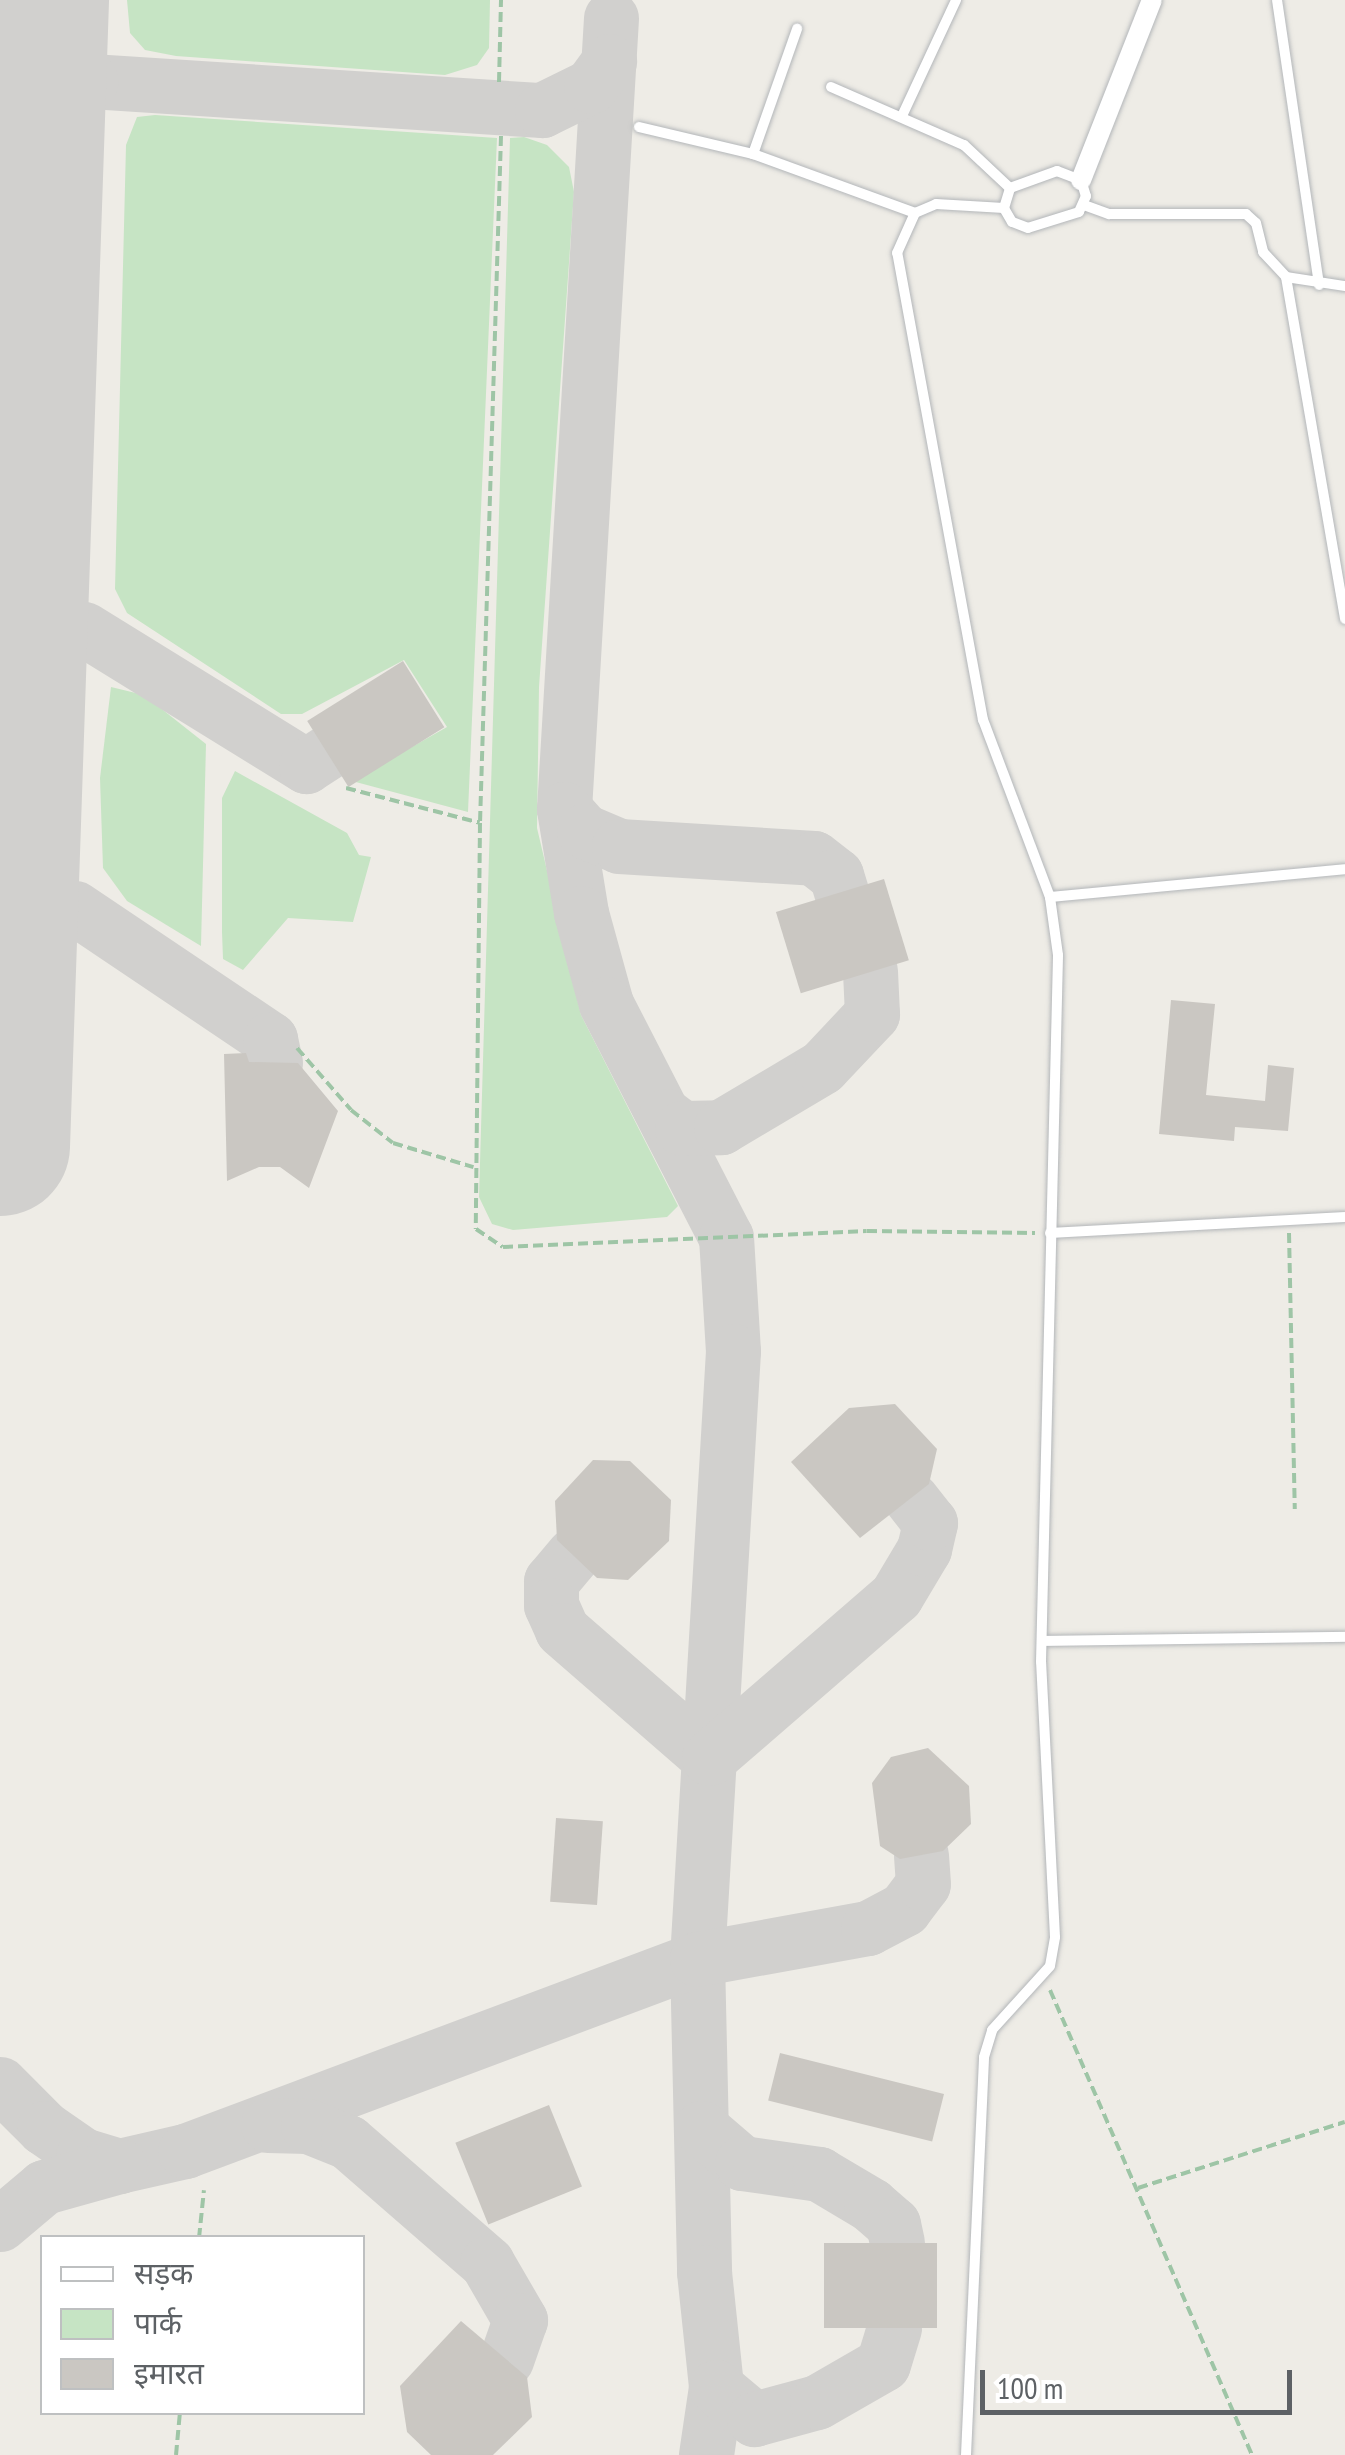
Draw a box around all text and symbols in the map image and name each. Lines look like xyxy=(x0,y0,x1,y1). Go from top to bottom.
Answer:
legend xyxy=(40,2235,365,2415)
text: सड़क xyxy=(134,2253,193,2292)
text: पार्क xyxy=(134,2303,182,2342)
scale bar xyxy=(985,2350,1298,2412)
text: इमारत xyxy=(134,2353,204,2392)
text: 100 m xyxy=(997,2368,1063,2407)

